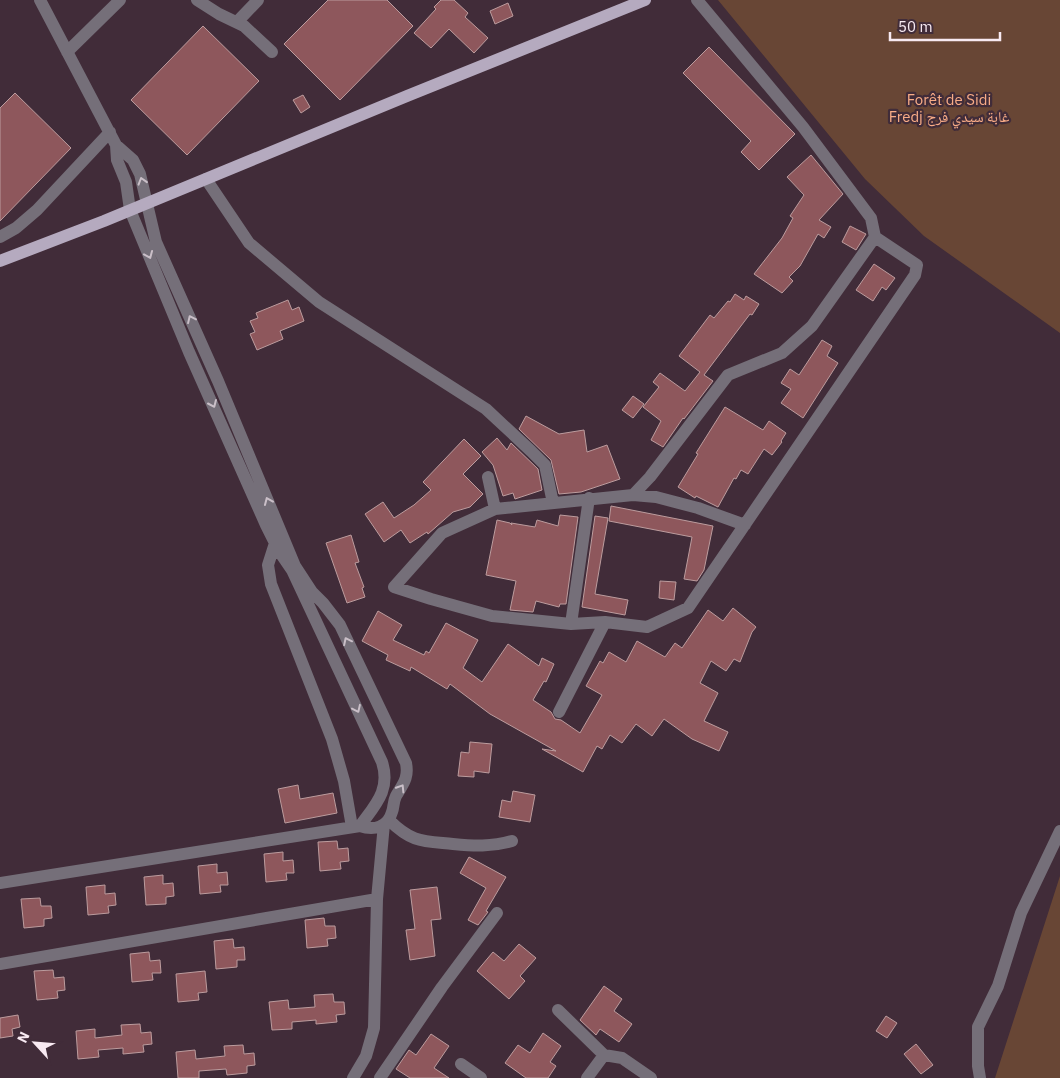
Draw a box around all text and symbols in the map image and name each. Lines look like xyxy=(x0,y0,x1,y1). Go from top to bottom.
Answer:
scale bar xyxy=(890,10,1000,42)
text: 50 m xyxy=(898,17,933,36)
park label: Forêt de Sidi Fredj غابة سيدي فرج xyxy=(889,90,1010,129)
one-way arrow xyxy=(138,177,148,186)
one-way arrow xyxy=(142,250,153,259)
one-way arrow xyxy=(186,315,197,324)
one-way arrow xyxy=(206,399,217,408)
one-way arrow xyxy=(264,497,275,506)
one-way arrow xyxy=(343,637,354,646)
one-way arrow xyxy=(350,704,361,713)
one-way arrow xyxy=(395,785,404,794)
north arrow xyxy=(10,1018,60,1068)
text: N xyxy=(13,1029,34,1046)

